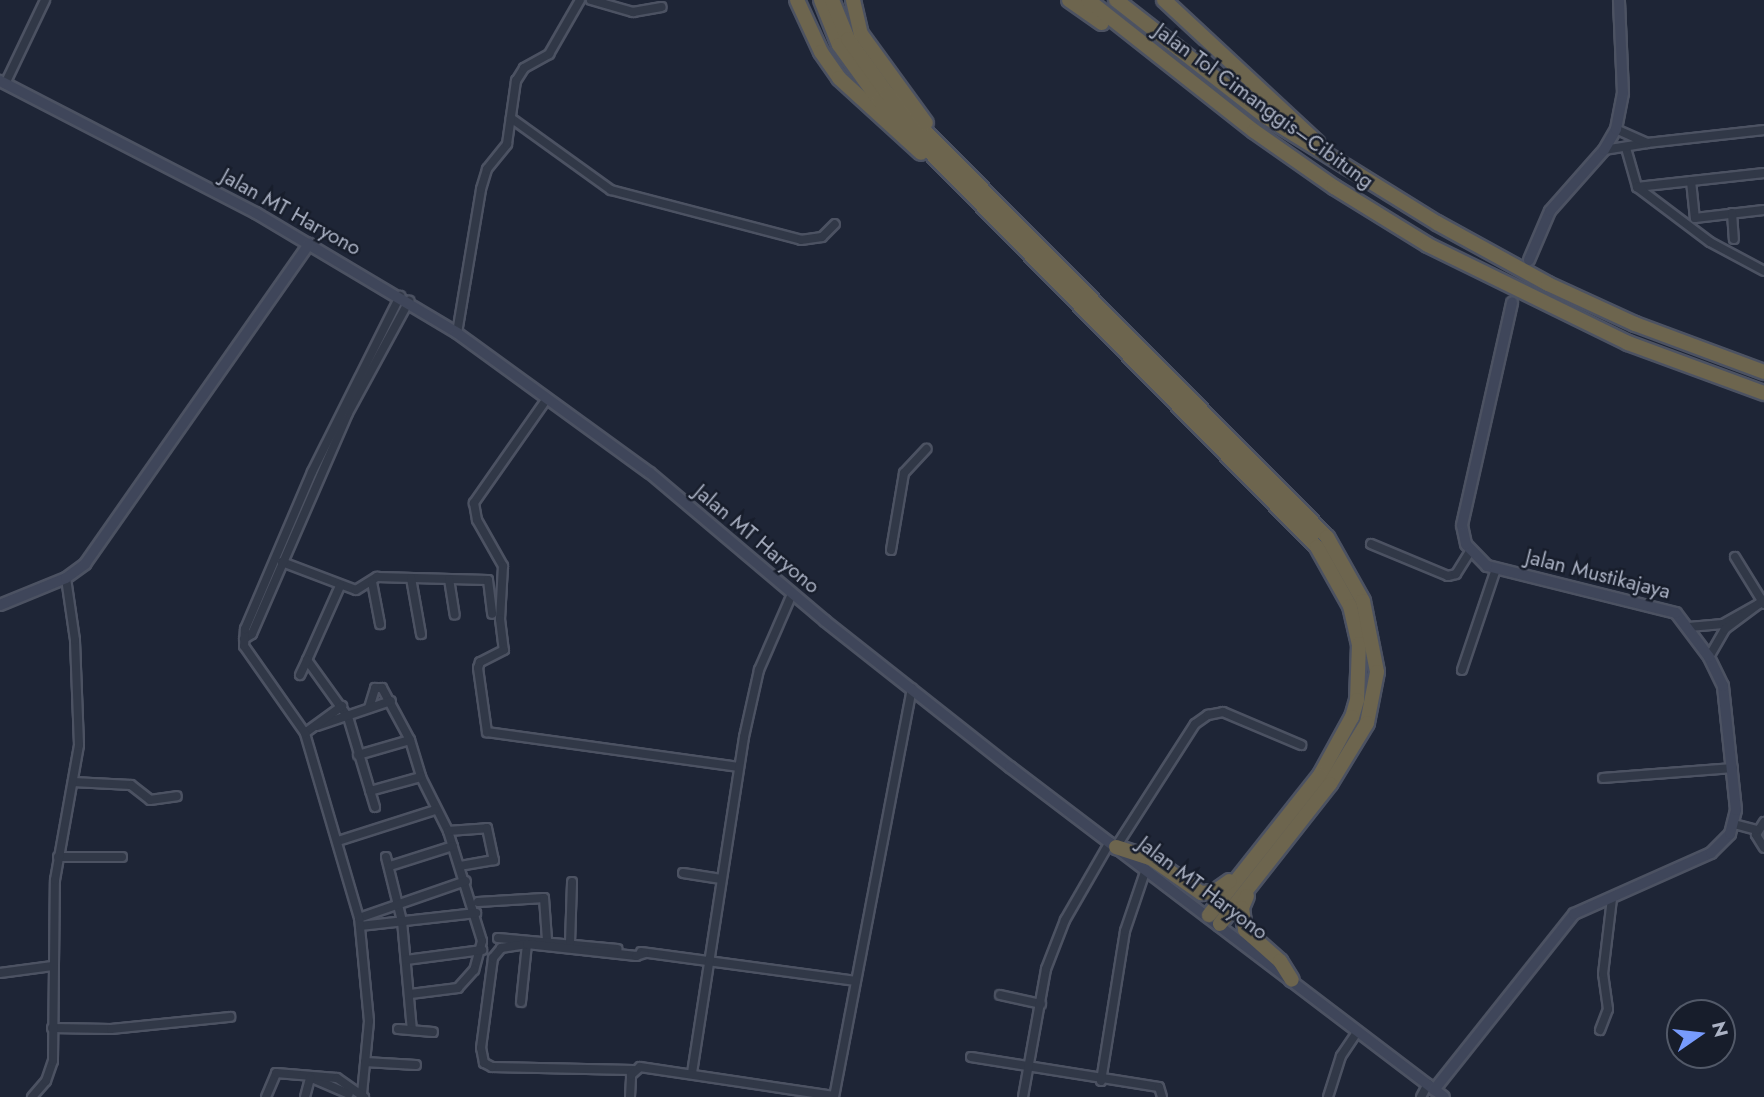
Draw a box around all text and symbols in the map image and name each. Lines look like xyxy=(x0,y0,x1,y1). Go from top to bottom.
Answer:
street label: Jalan Tol Cimanggis–Cibitung xyxy=(1150,18,1378,194)
street label: Jalan MT Haryono xyxy=(217,163,365,261)
street label: Jalan MT Haryono xyxy=(689,479,825,599)
street label: Jalan Mustikajaya xyxy=(1523,544,1673,604)
street label: Jalan MT Haryono xyxy=(1133,831,1273,945)
north arrow xyxy=(1666,999,1736,1069)
text: N xyxy=(1705,1019,1735,1040)

